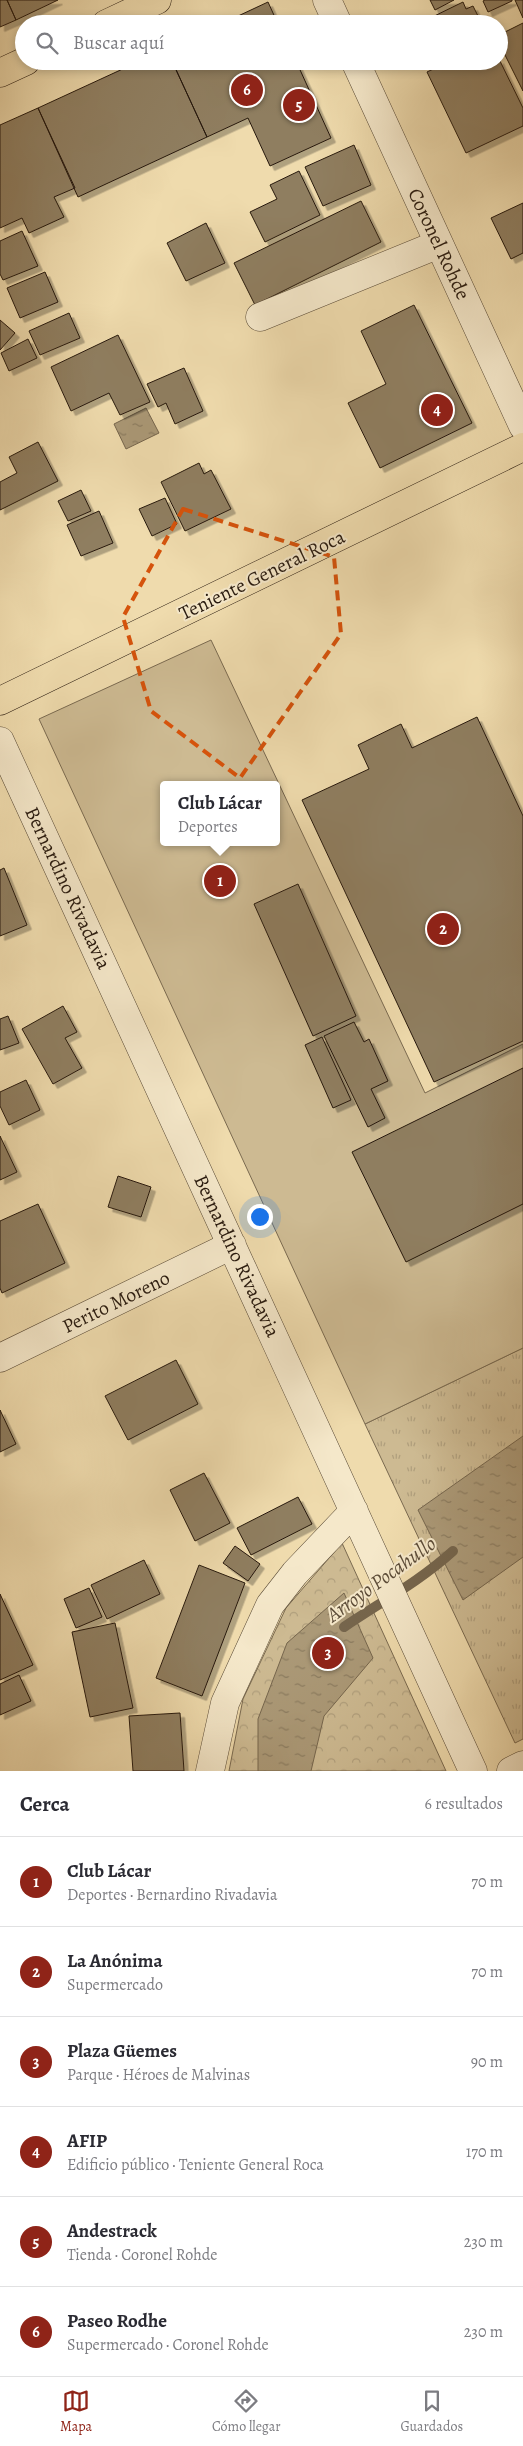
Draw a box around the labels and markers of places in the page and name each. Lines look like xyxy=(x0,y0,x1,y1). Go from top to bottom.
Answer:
pin: 6 xyxy=(231,71,263,109)
pin: 5 xyxy=(283,86,315,124)
pin: 4 xyxy=(421,391,453,429)
pin: 1 xyxy=(204,862,236,900)
pin: 2 xyxy=(427,910,459,948)
pin: 3 xyxy=(312,1634,344,1672)

